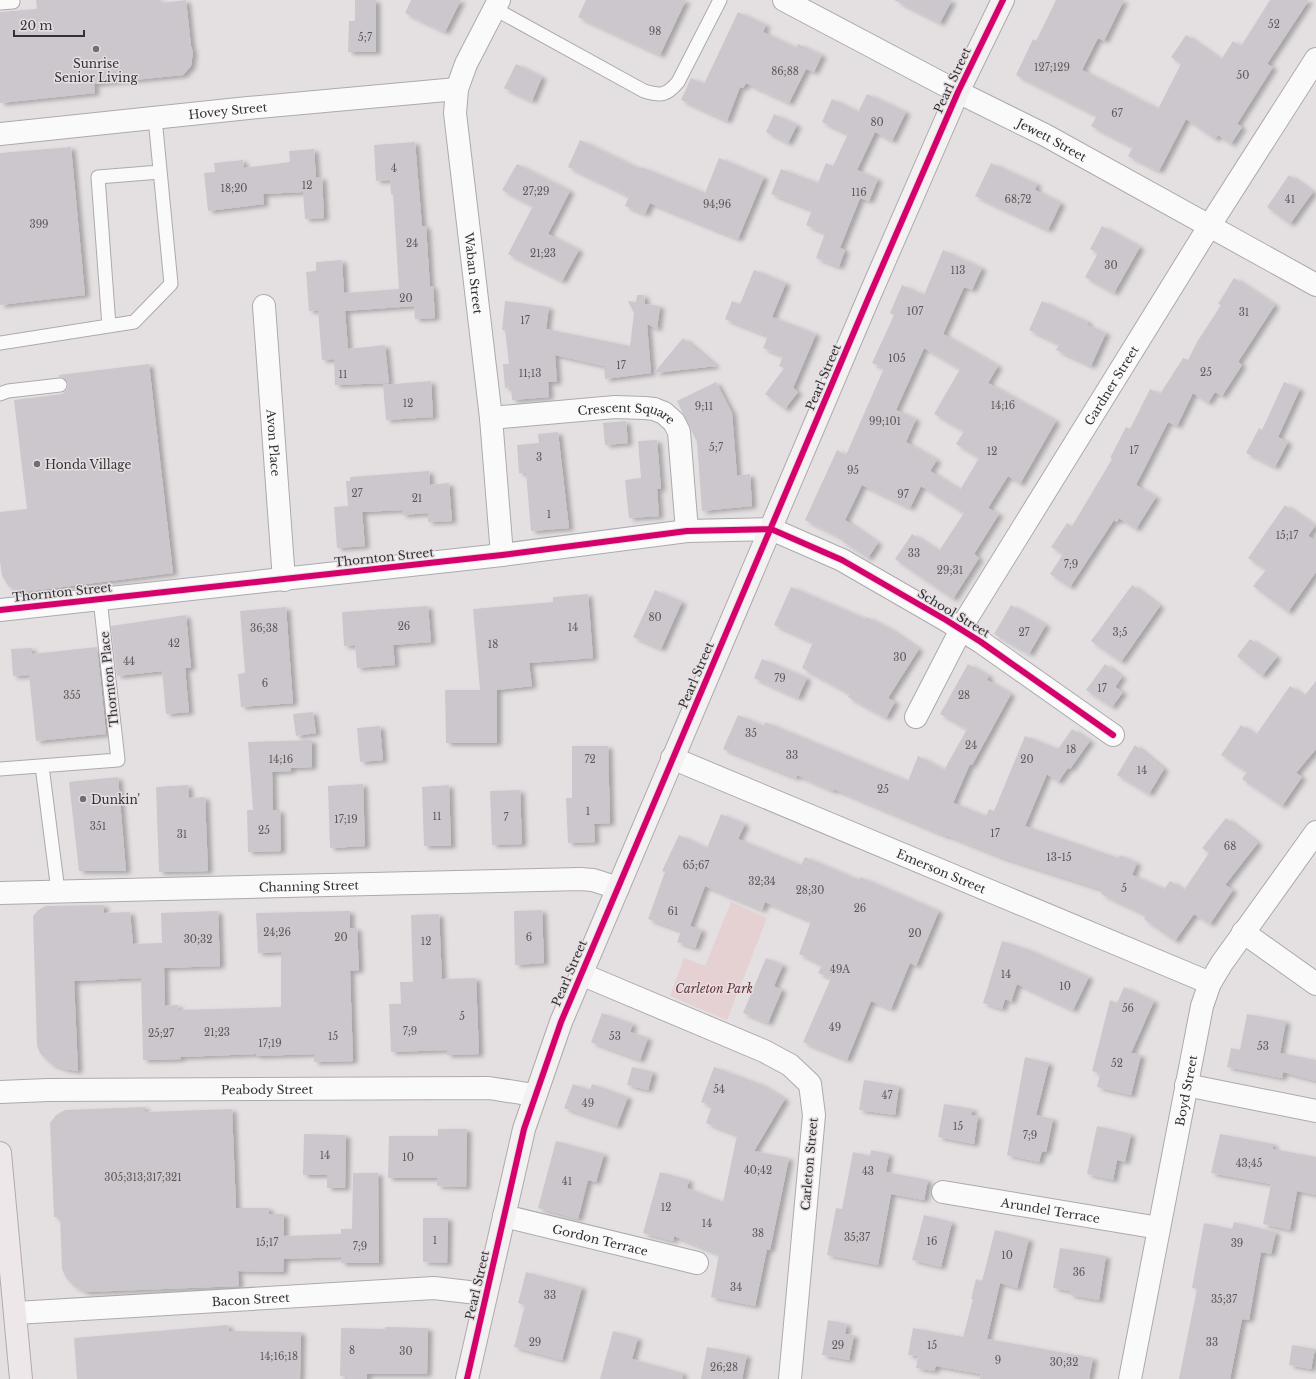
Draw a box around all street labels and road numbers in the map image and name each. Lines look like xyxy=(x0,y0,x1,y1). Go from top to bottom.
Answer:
street label: Pearl Street xyxy=(930,44,974,115)
street label: Hovey Street xyxy=(188,99,268,122)
street label: Jewett Street xyxy=(1013,114,1090,164)
street label: Waban Street xyxy=(462,231,486,315)
street label: Pearl Street xyxy=(802,341,844,412)
street label: Gardner Street xyxy=(1081,342,1141,428)
street label: Crescent Square xyxy=(577,399,678,427)
street label: Avon Place xyxy=(264,407,284,477)
street label: Thornton Street xyxy=(334,544,435,570)
street label: Thornton Street xyxy=(12,579,113,605)
street label: School Street xyxy=(915,586,993,641)
street label: Thornton Place xyxy=(97,630,121,727)
street label: Pearl Street xyxy=(675,639,717,710)
street label: Emerson Street xyxy=(894,845,989,896)
street label: Channing Street xyxy=(259,877,360,894)
street label: Pearl Street xyxy=(548,937,590,1008)
street label: Boyd Street xyxy=(1172,1053,1200,1127)
street label: Peabody Street xyxy=(221,1081,313,1097)
street label: Carleton Street xyxy=(797,1117,821,1211)
street label: Arundel Terrace xyxy=(999,1194,1101,1226)
street label: Gordon Terrace xyxy=(551,1221,650,1258)
street label: Pearl Street xyxy=(462,1248,492,1321)
street label: Bacon Street xyxy=(211,1289,290,1309)

